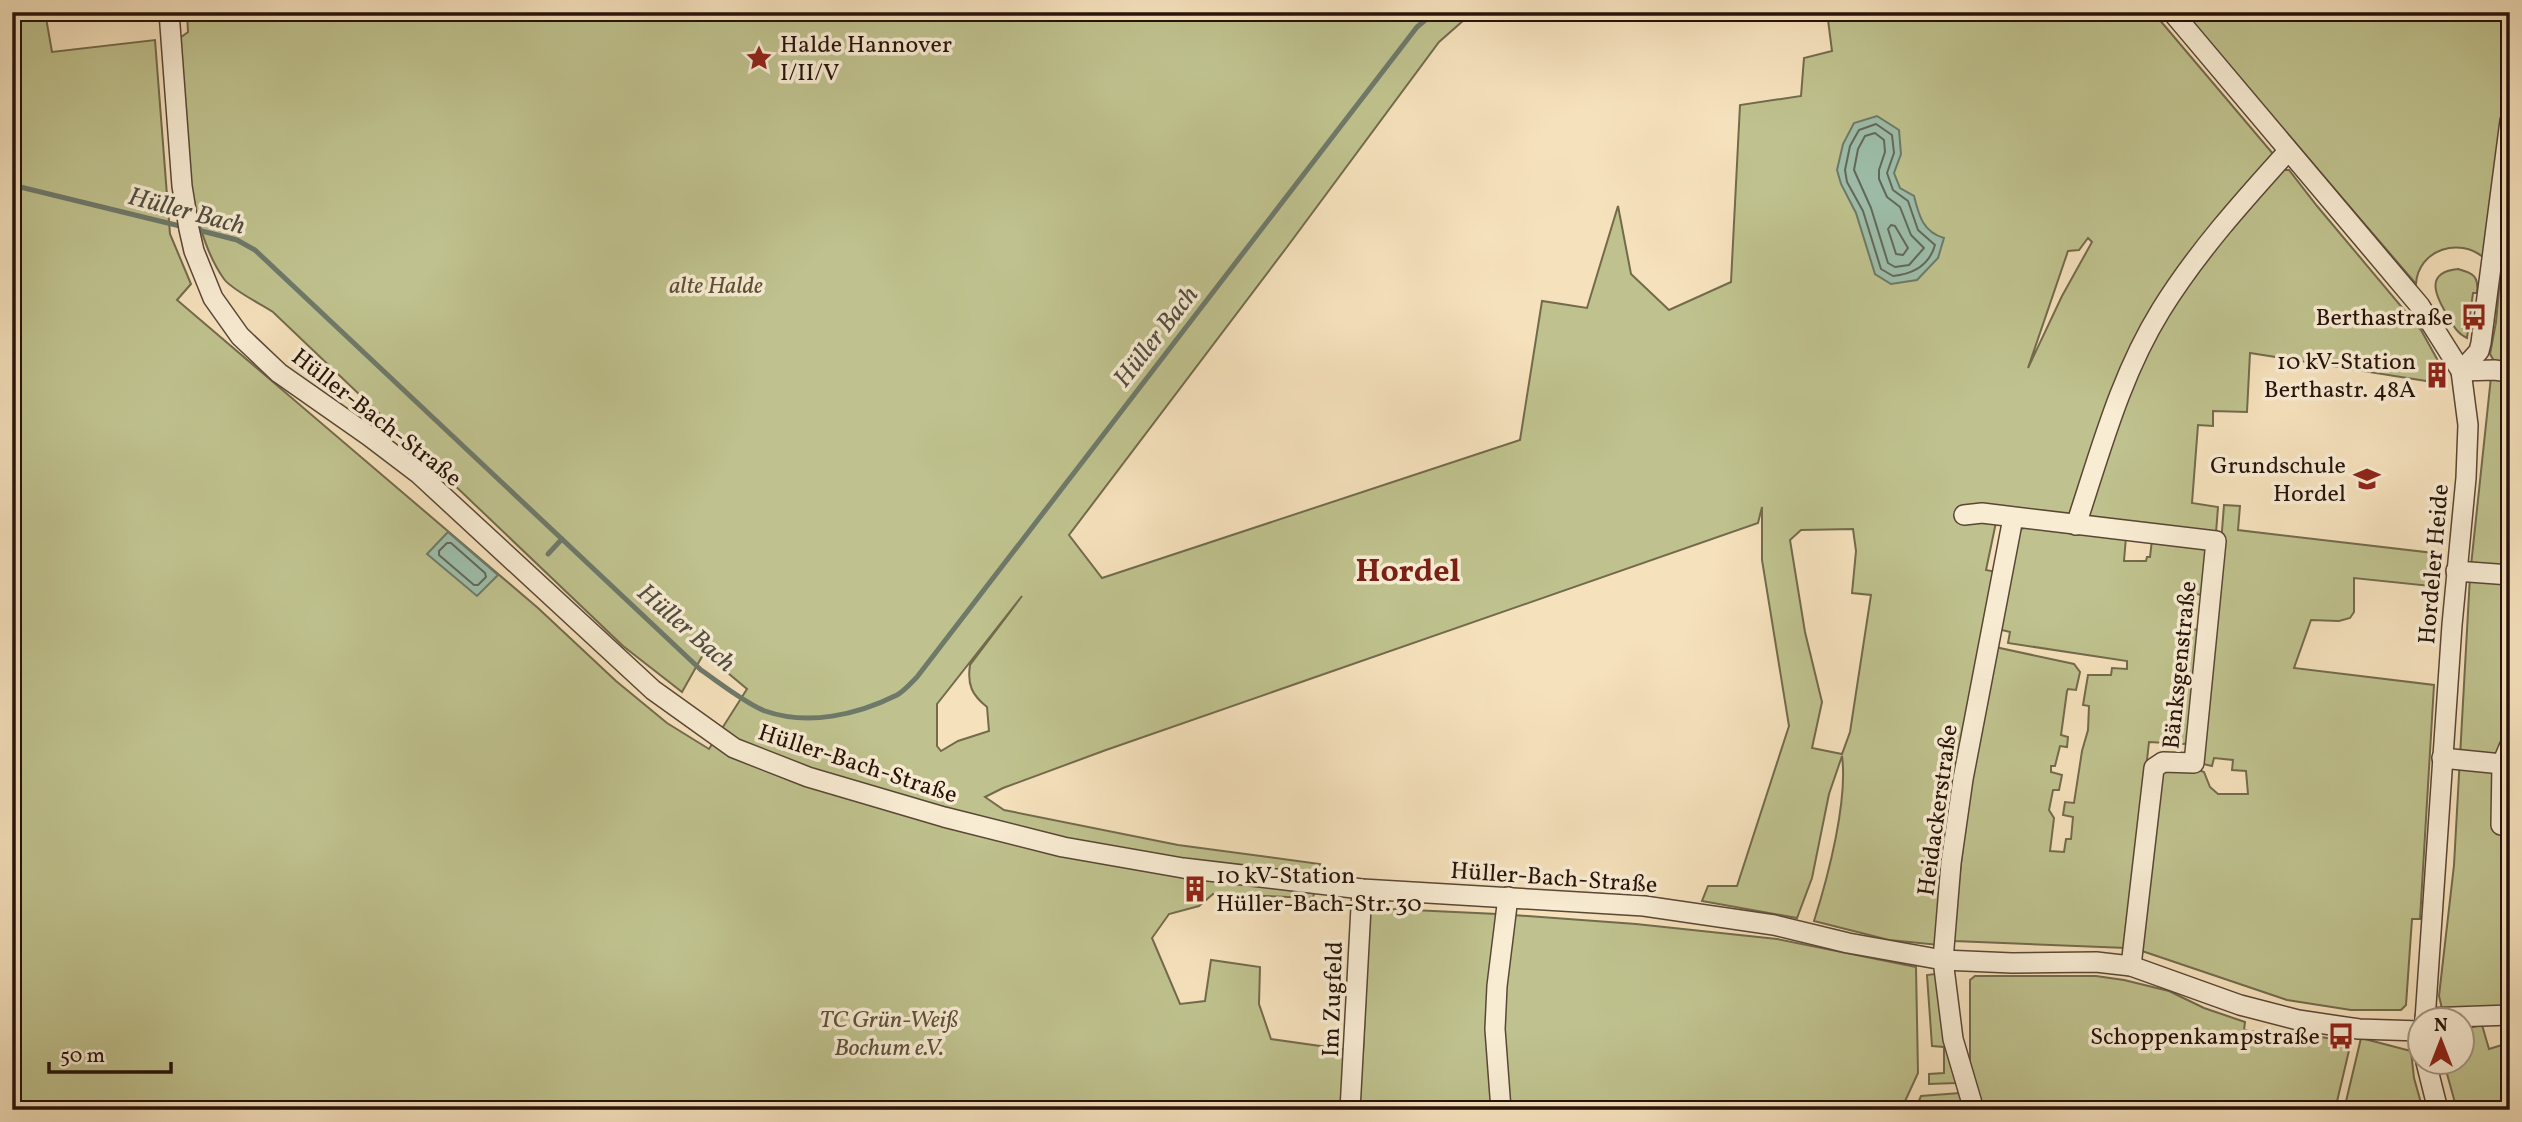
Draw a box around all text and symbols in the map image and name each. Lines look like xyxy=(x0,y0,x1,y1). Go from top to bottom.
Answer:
place label: Halde Hannover I/II/V xyxy=(780,29,952,91)
place icon: Halde Hannover I/II/V xyxy=(744,43,774,73)
water label: Hüller Bach xyxy=(124,179,249,245)
park label: alte Halde xyxy=(669,270,763,304)
water label: Hüller Bach xyxy=(1106,279,1208,396)
place label: Berthastraße xyxy=(2316,302,2453,336)
bus stop icon: Berthastraße xyxy=(2459,302,2489,332)
street label: Hüller-Bach-Straße xyxy=(284,341,468,496)
place label: 10 kV-Station Berthastr. 48A xyxy=(2264,346,2416,408)
building icon: 10 kV-Station Berthastr. 48A xyxy=(2422,360,2452,390)
place label: Grundschule Hordel xyxy=(2210,450,2346,512)
school or university icon: Grundschule Hordel xyxy=(2352,464,2382,494)
street label: Hordeler Heide xyxy=(2411,483,2459,646)
district label: Hordel xyxy=(1356,551,1461,595)
water label: Hüller Bach xyxy=(629,576,743,681)
street label: Bänksgenstraße xyxy=(2155,579,2207,751)
street label: Hüller-Bach-Straße xyxy=(753,717,961,813)
street label: Heidackerstraße xyxy=(1910,722,1968,898)
street label: Hüller-Bach-Straße xyxy=(1449,855,1659,903)
place label: 10 kV-Station Hüller-Bach-Str. 30 xyxy=(1216,860,1422,922)
building icon: 10 kV-Station Hüller-Bach-Str. 30 xyxy=(1180,874,1210,904)
street label: Im Zugfeld xyxy=(1315,941,1353,1058)
park label: TC Grün-Weiß Bochum e.V. xyxy=(819,1004,959,1066)
north arrow xyxy=(2406,1006,2476,1076)
text: N xyxy=(2434,1013,2448,1039)
place label: Schoppenkampstraße xyxy=(2090,1021,2320,1055)
bus stop icon: Schoppenkampstraße xyxy=(2326,1021,2356,1051)
scale bar xyxy=(49,1031,172,1075)
text: 50 m xyxy=(60,1042,105,1071)

